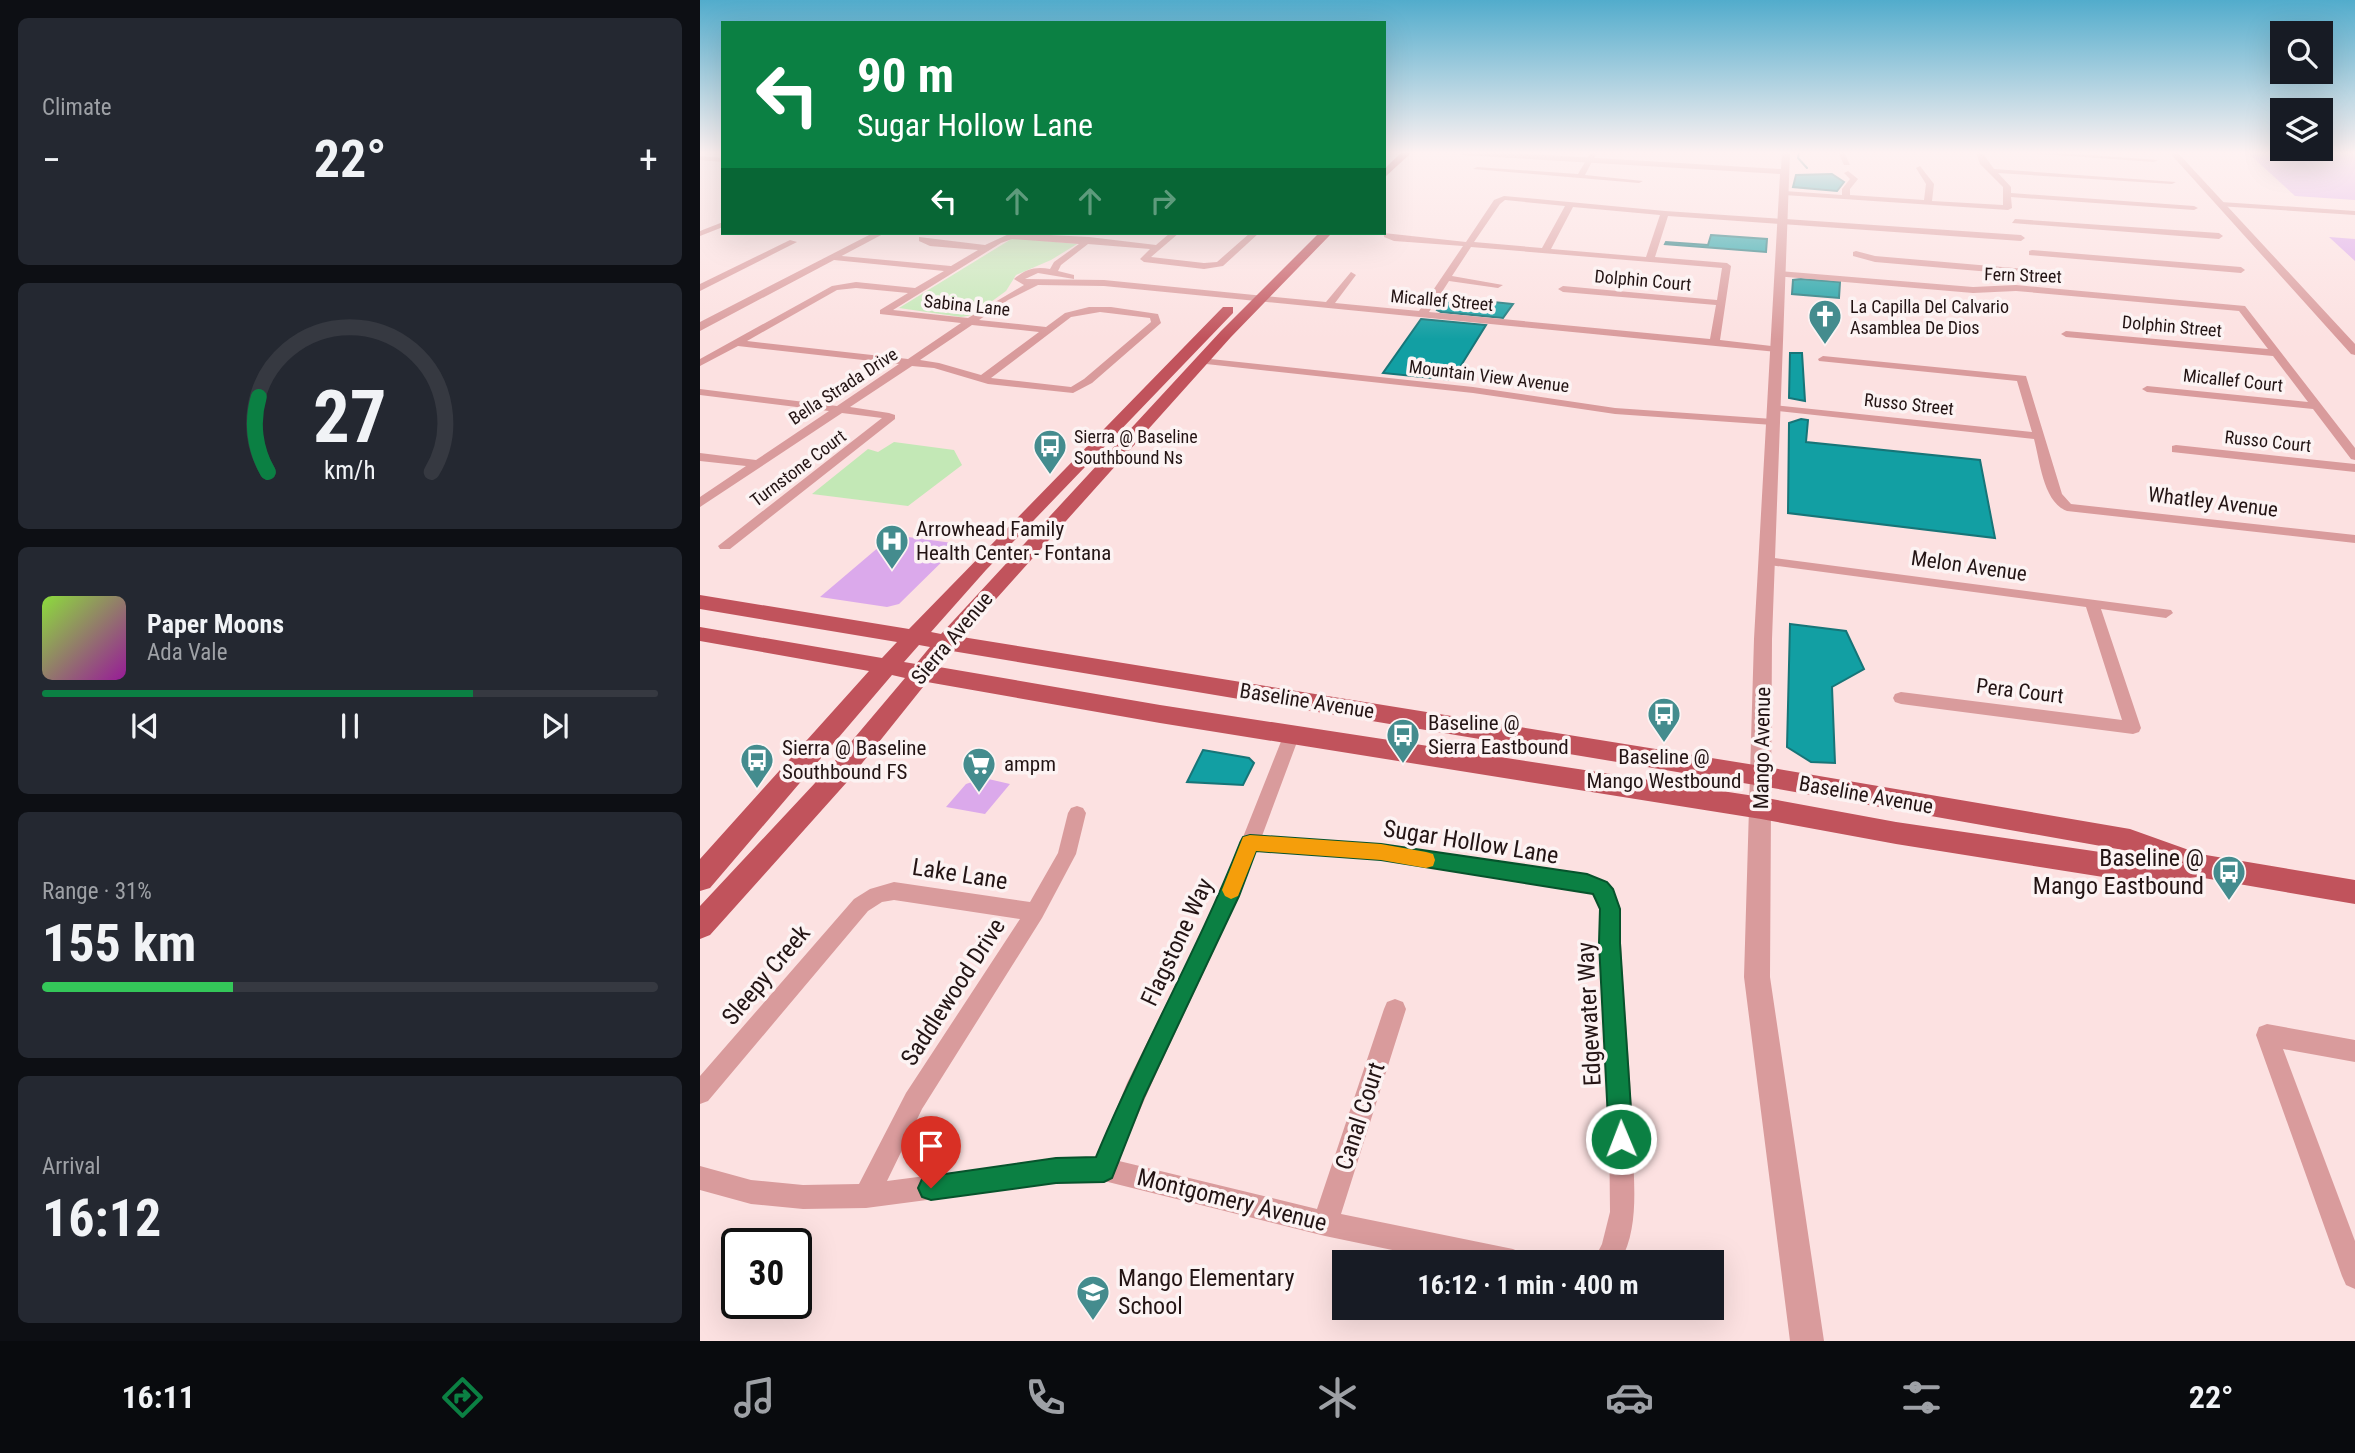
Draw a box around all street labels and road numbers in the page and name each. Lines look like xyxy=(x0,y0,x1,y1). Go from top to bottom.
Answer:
street label: Fern Street xyxy=(1984,263,2062,287)
street label: Dolphin Court xyxy=(1594,265,1692,295)
street label: Micallef Street xyxy=(1390,285,1494,315)
street label: Sabina Lane xyxy=(923,290,1011,320)
street label: Dolphin Street xyxy=(2121,311,2223,341)
street label: Bella Strada Drive xyxy=(785,343,901,429)
street label: Mountain View Avenue xyxy=(1408,356,1570,396)
street label: Micallef Court xyxy=(2182,364,2284,396)
street label: Russo Street xyxy=(1863,389,1955,419)
street label: Turnstone Court xyxy=(746,425,850,511)
street label: Russo Court xyxy=(2224,426,2312,456)
street label: Whatley Avenue xyxy=(2147,482,2280,522)
street label: Melon Avenue xyxy=(1910,546,2029,586)
street label: Sierra Avenue xyxy=(906,587,998,689)
street label: Pera Court xyxy=(1975,674,2065,708)
street label: Baseline Avenue xyxy=(1238,679,1376,724)
street label: Mango Avenue xyxy=(1749,687,1775,809)
street label: Baseline Avenue xyxy=(1797,771,1935,819)
street label: Sugar Hollow Lane xyxy=(1381,814,1561,870)
street label: Lake Lane xyxy=(910,853,1010,895)
street label: Flagstone Way xyxy=(1135,874,1219,1010)
street label: Saddlewood Drive xyxy=(895,913,1011,1071)
street label: Sleepy Creek xyxy=(716,919,816,1031)
street label: Edgewater Way xyxy=(1571,941,1607,1087)
street label: Canal Court xyxy=(1329,1059,1391,1173)
street label: Montgomery Avenue xyxy=(1134,1163,1330,1237)

